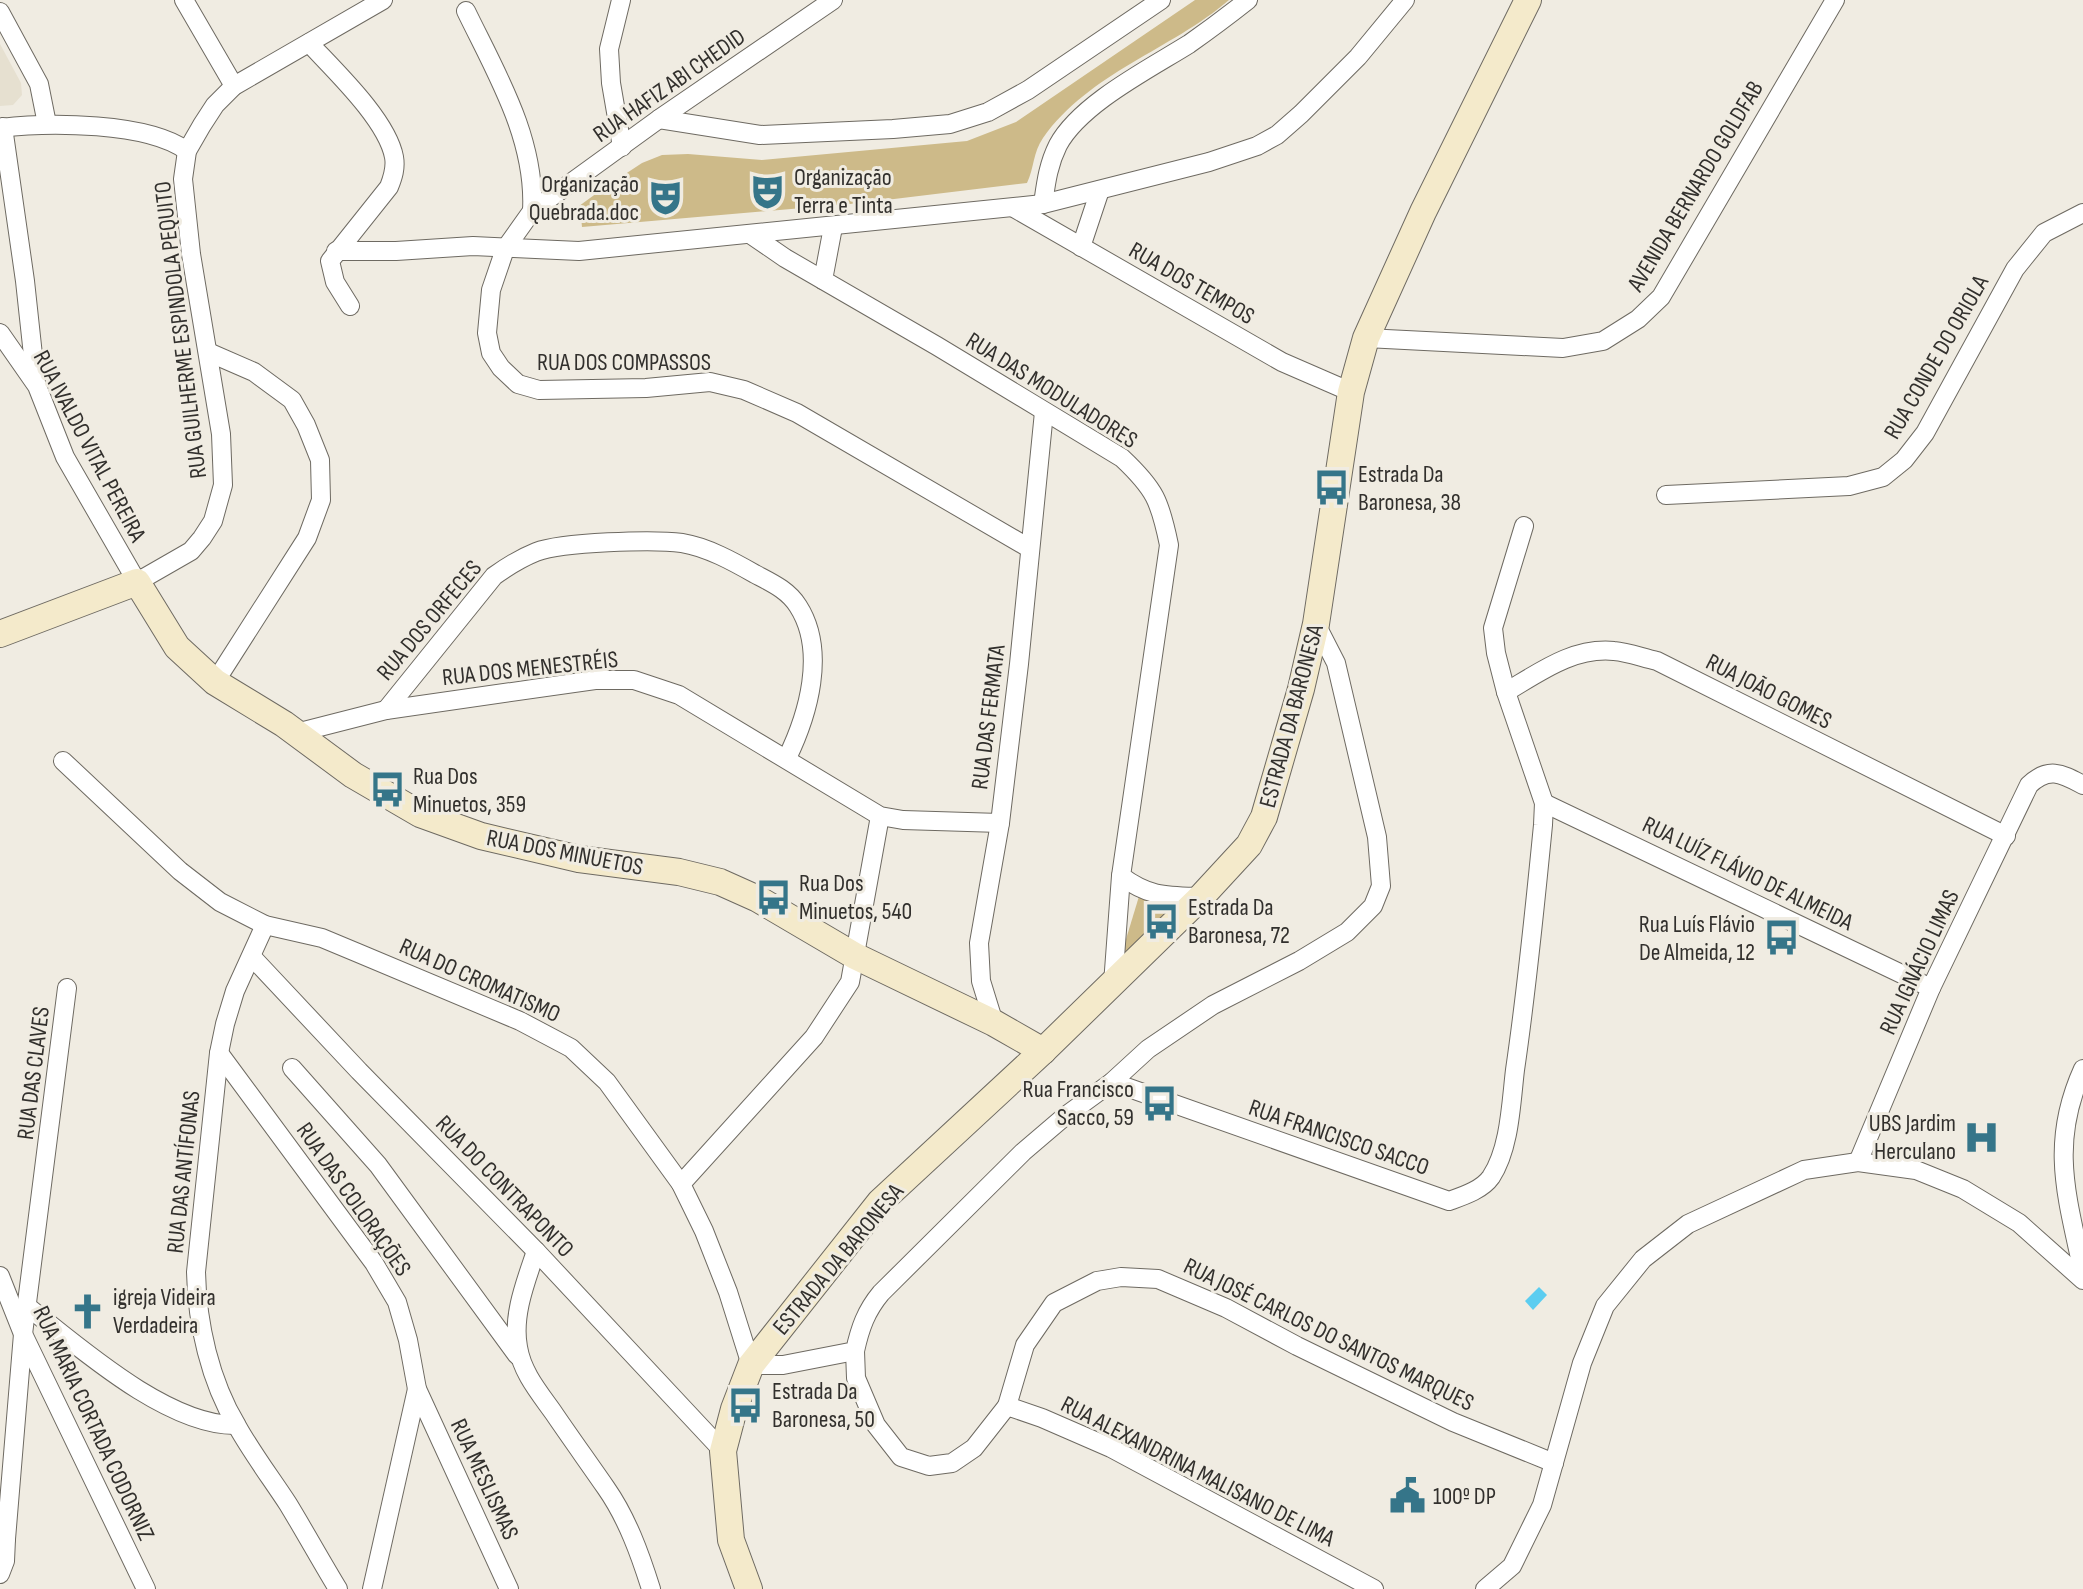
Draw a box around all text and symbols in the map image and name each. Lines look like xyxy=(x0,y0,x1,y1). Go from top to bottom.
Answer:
street label: RUA HAFIZ ABI CHEDID xyxy=(588,22,751,149)
street label: AVENIDA BERNARDO GOLDFAB xyxy=(1621,76,1770,297)
place label: Organização Terra e Tinta xyxy=(794,163,893,220)
place label: Organização Quebrada.doc xyxy=(529,170,639,227)
theatre icon: Organização Terra e Tinta xyxy=(749,172,787,210)
theatre icon: Organização Quebrada.doc xyxy=(646,179,684,217)
street label: RUA GUILHERME ESPINDOLA PEQUITO xyxy=(148,180,213,480)
street label: RUA DOS TEMPOS xyxy=(1124,236,1260,331)
street label: RUA CONDE DO ORIOLA xyxy=(1878,270,1995,444)
street label: RUA DAS MODULADORES xyxy=(961,326,1143,455)
street label: RUA IVALDO VITAL PEREIRA xyxy=(27,346,153,548)
street label: RUA DOS COMPASSOS xyxy=(537,348,711,377)
place label: Estrada Da Baronesa, 38 xyxy=(1358,460,1461,517)
bus stop icon: Estrada Da Baronesa, 38 xyxy=(1313,469,1351,507)
street label: RUA DOS ORFECES xyxy=(371,554,488,686)
street label: ESTRADA DA BARONESA xyxy=(1253,621,1330,811)
street label: RUA DAS FERMATA xyxy=(965,642,1012,791)
street label: RUA DOS MENESTRÉIS xyxy=(441,645,619,692)
street label: RUA JOÃO GOMES xyxy=(1701,647,1837,736)
place label: Rua Dos Minuetos, 359 xyxy=(413,762,526,819)
bus stop icon: Rua Dos Minuetos, 359 xyxy=(368,771,406,809)
street label: RUA LUÍZ FLÁVIO DE ALMEIDA xyxy=(1638,810,1858,937)
street label: RUA DOS MINUETOS xyxy=(484,823,646,882)
place label: Rua Dos Minuetos, 540 xyxy=(799,869,912,926)
bus stop icon: Rua Dos Minuetos, 540 xyxy=(754,878,792,916)
street label: RUA IGNÁCIO LIMAS xyxy=(1873,885,1966,1039)
place label: Estrada Da Baronesa, 72 xyxy=(1188,893,1290,950)
bus stop icon: Estrada Da Baronesa, 72 xyxy=(1143,902,1181,940)
place label: Rua Luís Flávio De Almeida, 12 xyxy=(1639,910,1755,967)
bus stop icon: Rua Luís Flávio De Almeida, 12 xyxy=(1762,919,1800,957)
street label: RUA DO CROMATISMO xyxy=(395,932,565,1029)
street label: RUA DAS CLAVES xyxy=(11,1005,56,1141)
place label: Rua Francisco Sacco, 59 xyxy=(1023,1075,1134,1132)
bus stop icon: Rua Francisco Sacco, 59 xyxy=(1141,1084,1179,1122)
street label: RUA DAS ANTÍFONAS xyxy=(161,1089,206,1255)
street label: RUA FRANCISCO SACCO xyxy=(1245,1093,1433,1182)
street label: RUA DO CONTRAPONTO xyxy=(430,1109,580,1263)
place label: UBS Jardim Herculano xyxy=(1869,1109,1956,1166)
street label: RUA DAS COLORAÇÕES xyxy=(290,1117,417,1282)
hospital icon: UBS Jardim Herculano xyxy=(1963,1118,2001,1156)
street label: ESTRADA DA BARONESA xyxy=(767,1177,911,1341)
street label: RUA JOSÉ CARLOS DO SANTOS MARQUES xyxy=(1179,1251,1479,1417)
place label: igreja Videira Verdadeira xyxy=(113,1283,216,1340)
church icon: igreja Videira Verdadeira xyxy=(68,1292,106,1330)
street label: RUA MARIA CORTADA CODORNIZ xyxy=(26,1301,161,1545)
place label: Estrada Da Baronesa, 50 xyxy=(772,1377,875,1434)
bus stop icon: Estrada Da Baronesa, 50 xyxy=(727,1386,765,1424)
street label: RUA ALEXANDRINA MALISANO DE LIMA xyxy=(1056,1390,1340,1554)
street label: RUA MESLISMAS xyxy=(444,1414,525,1544)
public building icon: 100º DP xyxy=(1388,1477,1426,1515)
place label: 100º DP xyxy=(1433,1482,1496,1511)

